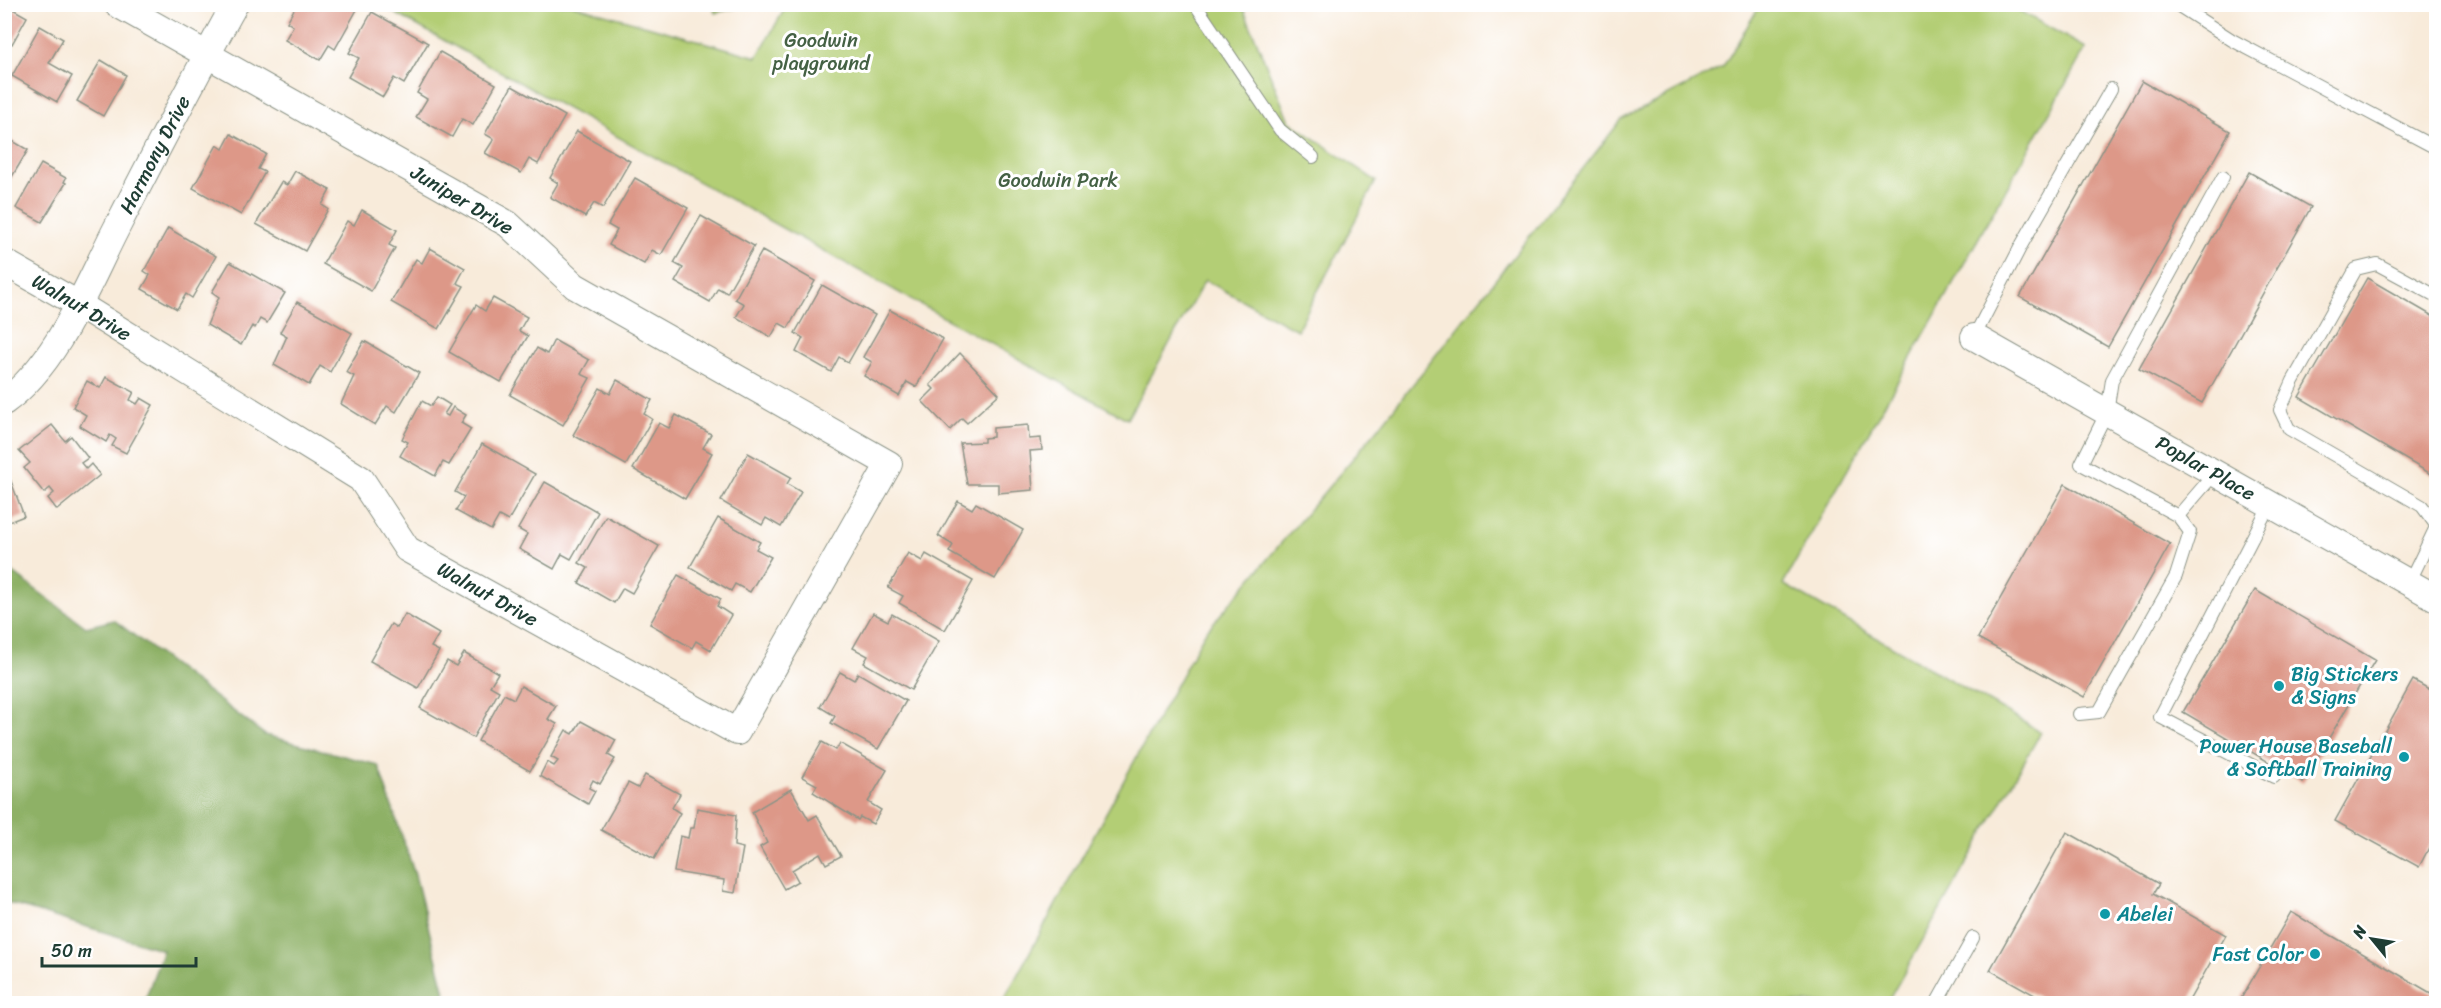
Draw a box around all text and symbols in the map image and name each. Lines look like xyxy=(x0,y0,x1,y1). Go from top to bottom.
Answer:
park label: Goodwin playground xyxy=(771,23,871,81)
street label: Harmony Drive xyxy=(109,89,200,220)
street label: Juniper Drive xyxy=(403,155,520,245)
park label: Goodwin Park xyxy=(998,163,1118,198)
street label: Walnut Drive xyxy=(25,264,139,351)
street label: Poplar Place xyxy=(2149,426,2262,510)
street label: Walnut Drive xyxy=(431,552,545,636)
place label: Big Stickers & Signs xyxy=(2291,657,2399,715)
marker: Big Stickers & Signs xyxy=(2272,679,2286,693)
place label: Power House Baseball & Softball Training xyxy=(2199,729,2393,787)
marker: Power House Baseball & Softball Training xyxy=(2397,750,2411,764)
place label: Abelei xyxy=(2116,897,2173,932)
marker: Abelei xyxy=(2098,907,2112,921)
north arrow xyxy=(2342,909,2402,969)
text: N xyxy=(2344,919,2375,945)
scale bar xyxy=(42,930,196,968)
text: 50 m xyxy=(51,935,92,967)
place label: Fast Color xyxy=(2212,937,2305,972)
marker: Fast Color xyxy=(2308,947,2322,961)

